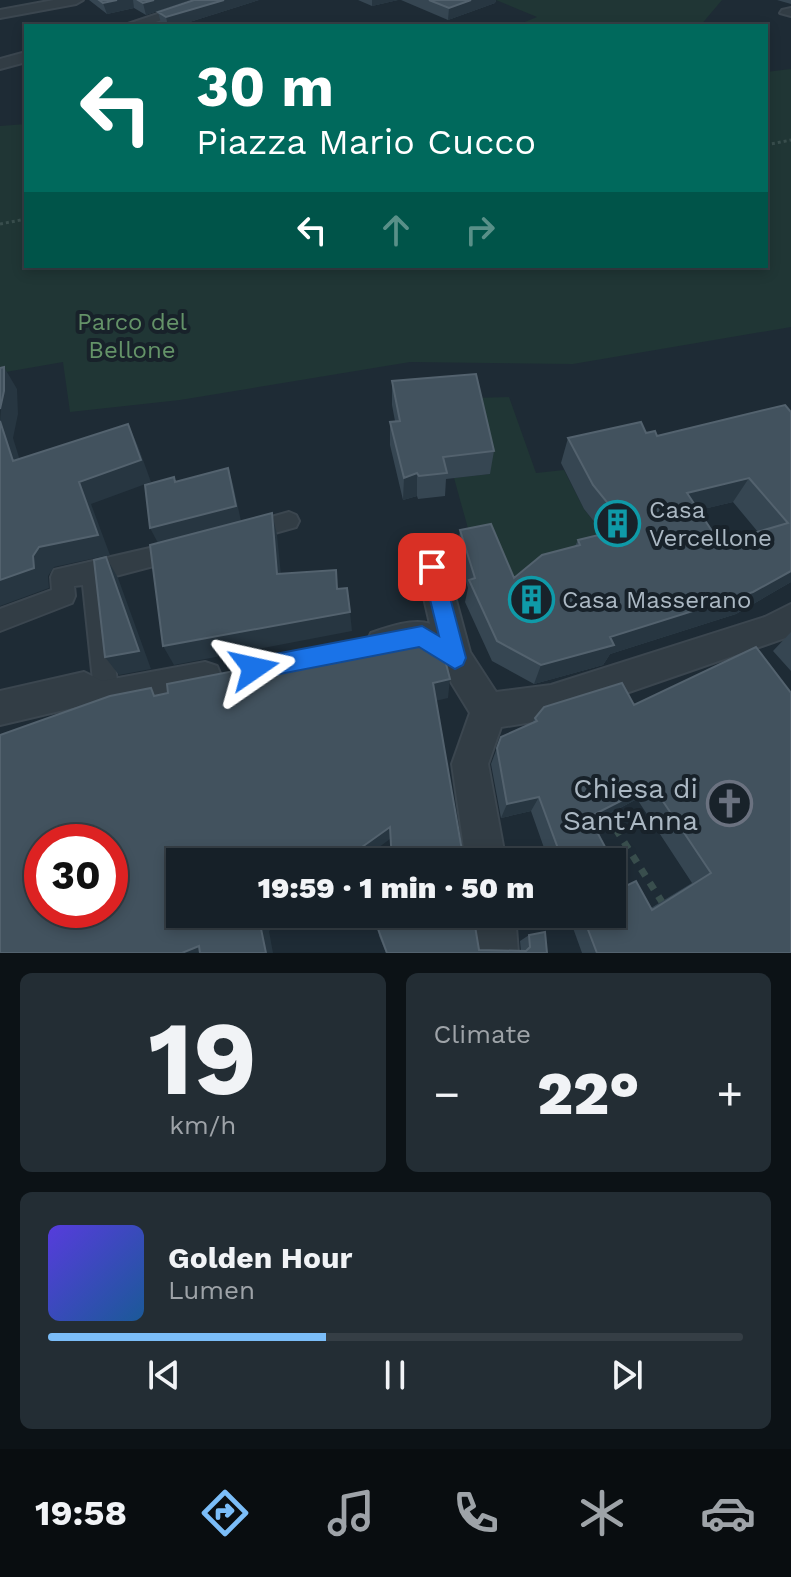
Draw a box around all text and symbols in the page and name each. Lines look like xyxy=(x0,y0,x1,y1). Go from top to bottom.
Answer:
text: 30 m xyxy=(196,54,334,120)
icon: left xyxy=(64,56,168,160)
text: Piazza Mario Cucco xyxy=(196,121,536,163)
icon: left xyxy=(290,208,334,252)
icon: ahead xyxy=(374,208,418,252)
icon: right xyxy=(458,208,502,252)
park label: Parco del Bellone xyxy=(77,308,188,364)
place label: Casa Vercellone xyxy=(649,496,772,552)
building icon: Casa Vercellone xyxy=(594,500,642,548)
pin xyxy=(398,533,466,601)
icon: arrive xyxy=(410,545,454,589)
building icon: Casa Masserano xyxy=(507,576,555,624)
place label: Casa Masserano xyxy=(562,586,751,614)
position arrow xyxy=(212,626,296,710)
place label: Chiesa di Sant'Anna xyxy=(563,772,698,837)
church icon: Chiesa di Sant'Anna xyxy=(705,780,753,828)
speed limit sign: 30 xyxy=(24,824,128,928)
text: 19:59 · 1 min · 50 m xyxy=(258,870,534,905)
text: 19 xyxy=(148,997,257,1119)
text: Climate xyxy=(434,1019,531,1049)
text: 22° xyxy=(537,1058,640,1129)
text: − xyxy=(434,1068,460,1120)
text: + xyxy=(716,1068,743,1120)
text: km/h xyxy=(169,1110,236,1140)
text: Golden Hour xyxy=(168,1240,352,1275)
text: Lumen xyxy=(168,1275,255,1305)
icon: previous xyxy=(142,1353,186,1397)
icon: pause xyxy=(373,1353,417,1397)
icon: next xyxy=(605,1353,649,1397)
icon: directions xyxy=(197,1485,253,1541)
icon: music xyxy=(323,1485,379,1541)
icon: phone xyxy=(448,1485,504,1541)
icon: climate xyxy=(574,1485,630,1541)
icon: car xyxy=(700,1485,756,1541)
text: 19:58 xyxy=(35,1492,127,1534)

